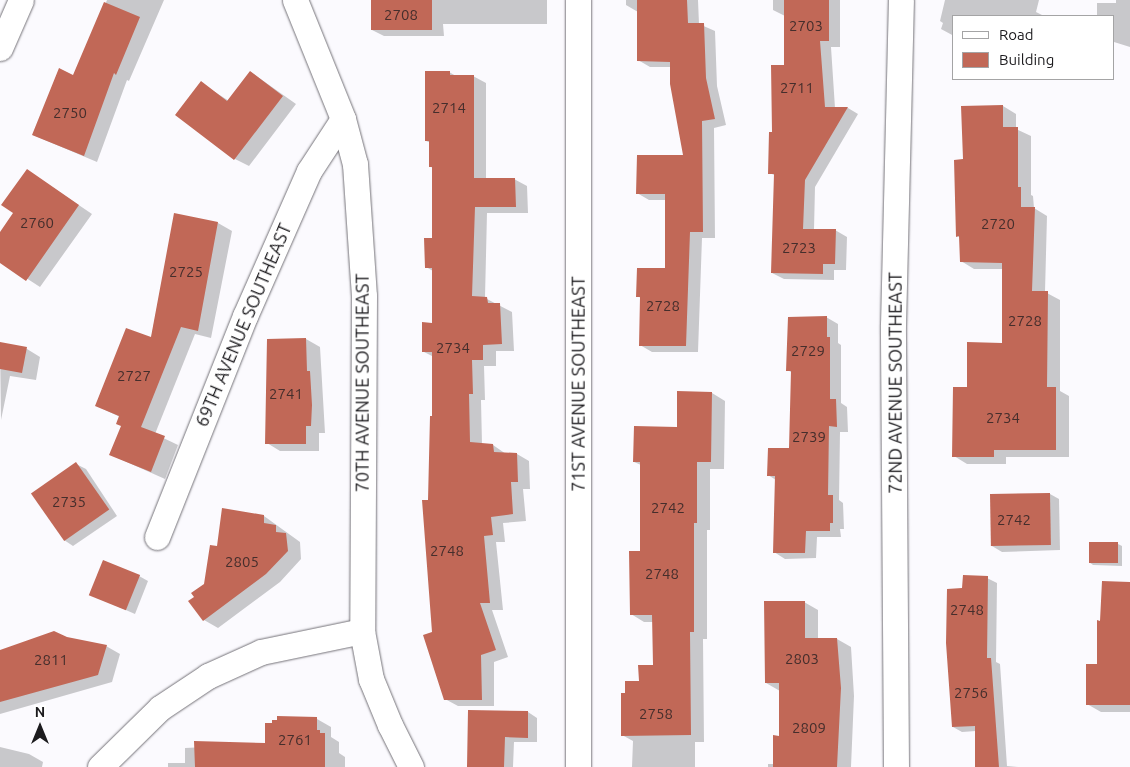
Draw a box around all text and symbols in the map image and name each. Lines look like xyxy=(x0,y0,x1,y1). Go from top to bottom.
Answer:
house number: 2708 xyxy=(384,6,418,24)
legend xyxy=(952,15,1115,80)
house number: 2703 xyxy=(789,17,823,35)
text: Road xyxy=(999,26,1034,43)
text: Building xyxy=(999,51,1054,68)
house number: 2711 xyxy=(780,79,814,97)
house number: 2714 xyxy=(432,99,466,117)
house number: 2750 xyxy=(53,104,87,122)
house number: 2760 xyxy=(20,214,54,232)
house number: 2720 xyxy=(981,215,1015,233)
street label: 69TH AVENUE SOUTHEAST xyxy=(190,220,296,430)
house number: 2723 xyxy=(782,239,816,257)
house number: 2725 xyxy=(169,263,203,281)
street label: 72ND AVENUE SOUTHEAST xyxy=(884,272,906,494)
street label: 70TH AVENUE SOUTHEAST xyxy=(351,274,373,492)
street label: 71ST AVENUE SOUTHEAST xyxy=(567,276,589,492)
house number: 2728 xyxy=(646,297,680,315)
house number: 2728 xyxy=(1008,312,1042,330)
house number: 2734 xyxy=(436,339,470,357)
house number: 2729 xyxy=(791,342,825,360)
house number: 2727 xyxy=(117,367,151,385)
house number: 2741 xyxy=(269,385,303,403)
house number: 2734 xyxy=(986,409,1020,427)
house number: 2739 xyxy=(792,428,826,446)
house number: 2735 xyxy=(52,493,86,511)
house number: 2742 xyxy=(651,499,685,517)
house number: 2742 xyxy=(997,511,1031,529)
house number: 2748 xyxy=(430,542,464,560)
house number: 2805 xyxy=(225,553,259,571)
house number: 2748 xyxy=(645,565,679,583)
house number: 2748 xyxy=(950,601,984,619)
house number: 2803 xyxy=(785,650,819,668)
house number: 2811 xyxy=(34,651,68,669)
house number: 2756 xyxy=(954,684,988,702)
north arrow xyxy=(15,702,65,752)
text: N xyxy=(35,704,45,720)
house number: 2758 xyxy=(639,705,673,723)
house number: 2809 xyxy=(792,719,826,737)
house number: 2761 xyxy=(278,731,312,749)

